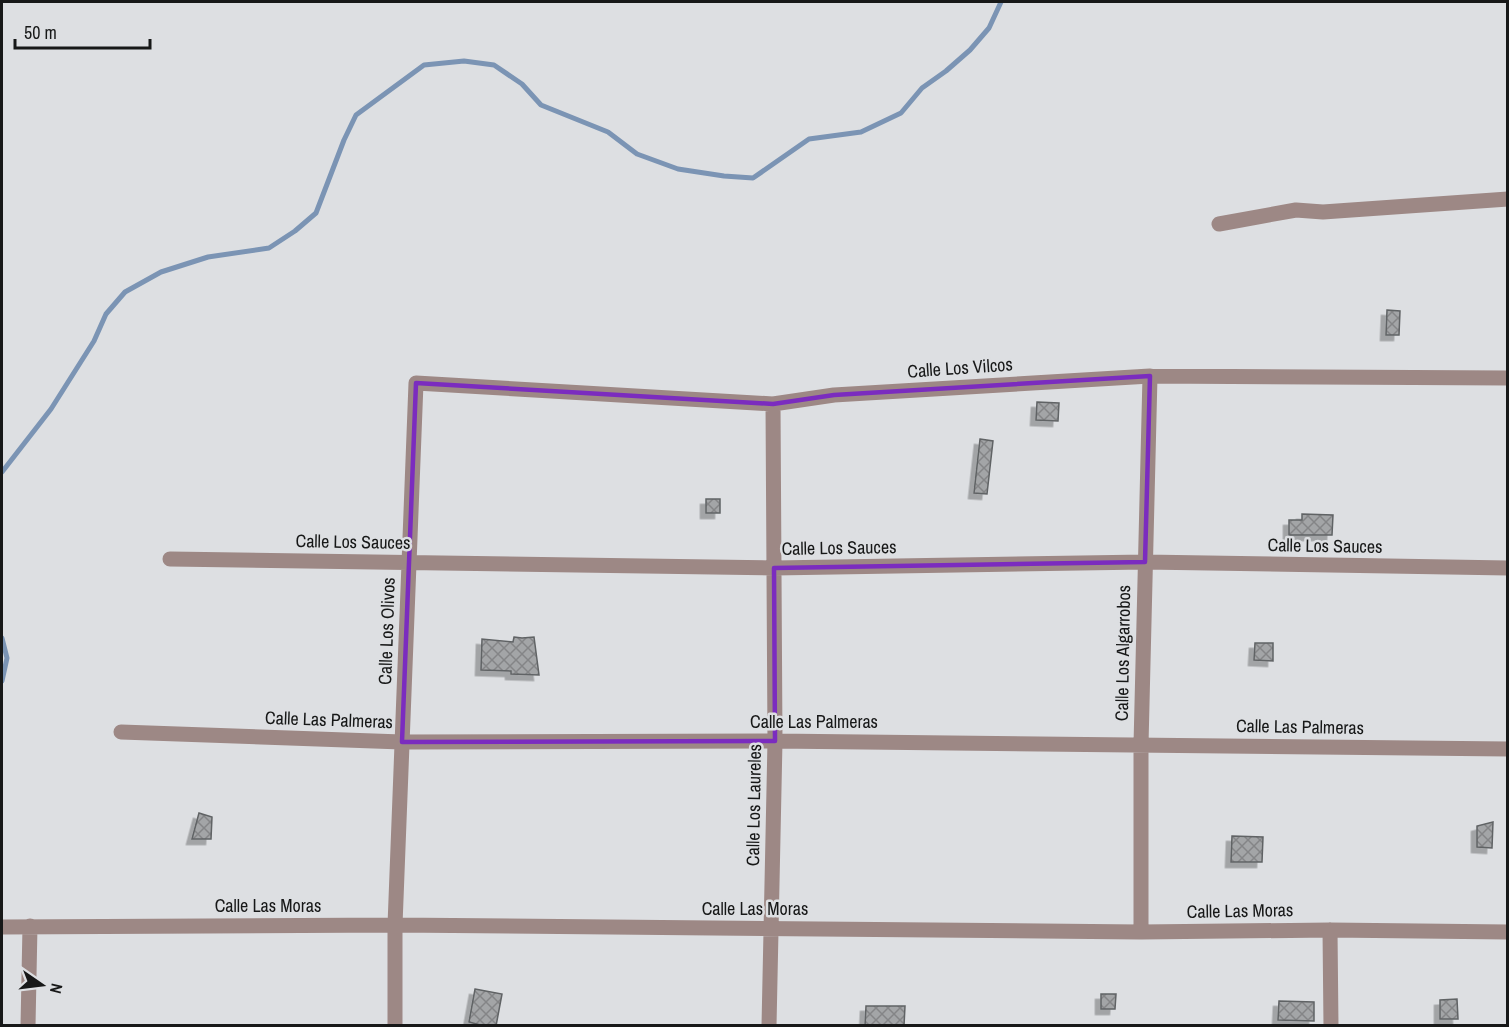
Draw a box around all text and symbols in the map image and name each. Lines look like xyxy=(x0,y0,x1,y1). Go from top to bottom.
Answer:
scale bar xyxy=(15,12,150,50)
text: 50 m xyxy=(24,20,57,45)
street label: Calle Los Vilcos xyxy=(906,351,1013,384)
street label: Calle Los Sauces xyxy=(295,528,411,555)
street label: Calle Los Sauces xyxy=(1267,532,1383,559)
street label: Calle Los Sauces xyxy=(781,534,897,561)
street label: Calle Los Olivos xyxy=(372,577,401,685)
street label: Calle Los Algarrobos xyxy=(1109,585,1136,721)
street label: Calle Las Palmeras xyxy=(265,705,393,734)
street label: Calle Las Palmeras xyxy=(750,709,878,734)
street label: Calle Las Palmeras xyxy=(1236,713,1364,740)
street label: Calle Los Laureles xyxy=(740,744,767,866)
street label: Calle Las Moras xyxy=(215,893,321,918)
street label: Calle Las Moras xyxy=(702,896,808,921)
street label: Calle Las Moras xyxy=(1186,897,1294,924)
north arrow xyxy=(12,955,72,1015)
text: N xyxy=(45,981,68,996)

